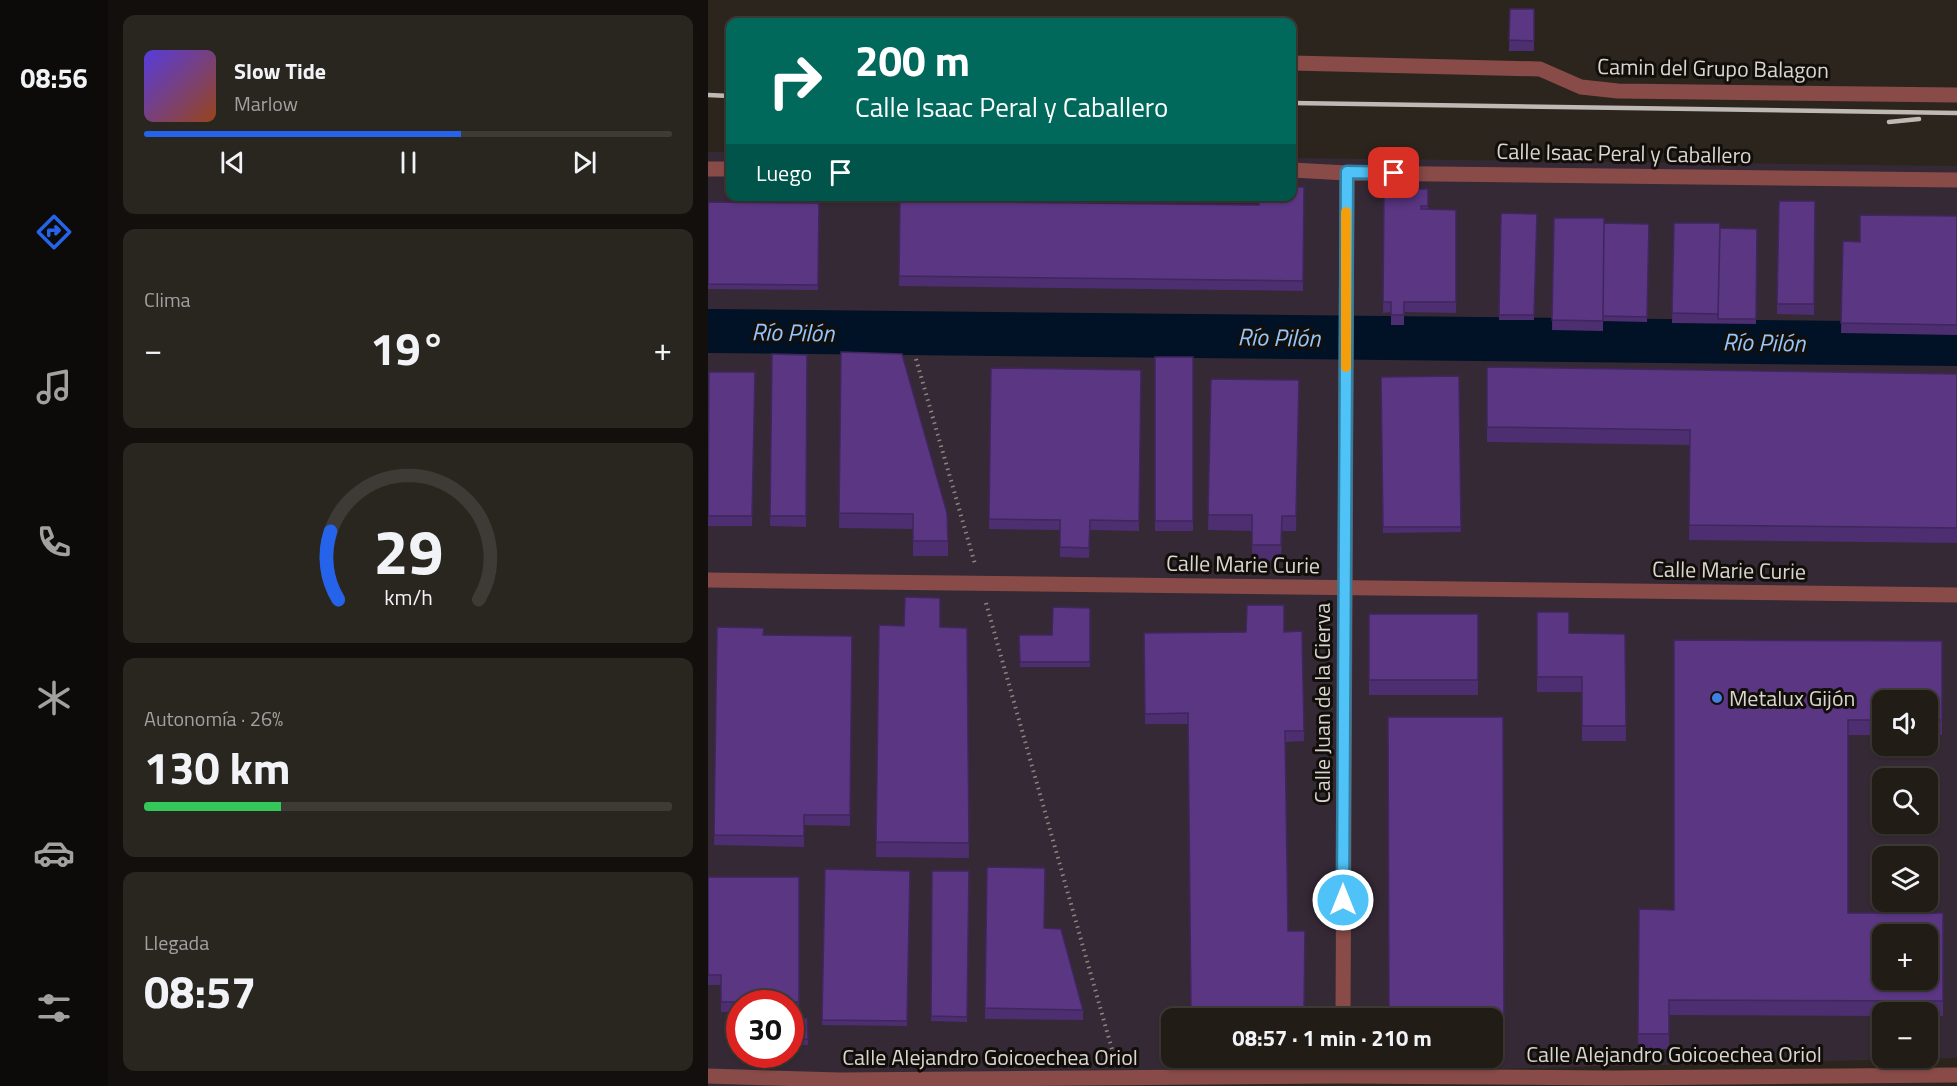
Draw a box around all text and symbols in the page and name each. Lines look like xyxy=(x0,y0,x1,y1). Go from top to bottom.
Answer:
text: 200 m xyxy=(855,28,970,92)
icon: right xyxy=(756,42,834,120)
street label: Camin del Grupo Balagon xyxy=(1597,49,1829,87)
text: Slow Tide xyxy=(234,54,326,88)
text: 08:56 xyxy=(20,57,88,98)
text: Calle Isaac Peral y Caballero xyxy=(855,86,1168,127)
text: Marlow xyxy=(234,88,298,119)
street label: Calle Isaac Peral y Caballero xyxy=(1496,134,1752,172)
icon: previous xyxy=(216,146,249,179)
icon: pause xyxy=(392,146,425,179)
icon: next xyxy=(568,146,601,179)
pin xyxy=(1368,147,1419,198)
text: Luego xyxy=(756,156,812,190)
icon: arrive xyxy=(824,156,857,189)
icon: arrive xyxy=(1377,156,1410,189)
icon: directions xyxy=(33,211,75,253)
text: Clima xyxy=(144,284,191,315)
water label: Río Pilón xyxy=(751,313,836,351)
text: 19° xyxy=(370,314,446,382)
water label: Río Pilón xyxy=(1237,318,1322,356)
water label: Río Pilón xyxy=(1722,323,1807,361)
text: − xyxy=(144,324,162,374)
text: + xyxy=(654,324,672,374)
icon: music xyxy=(33,366,75,408)
text: 29 xyxy=(373,503,443,598)
icon: phone xyxy=(33,521,75,563)
street label: Calle Marie Curie xyxy=(1166,546,1320,582)
street label: Calle Marie Curie xyxy=(1652,552,1806,588)
text: km/h xyxy=(384,581,432,613)
street label: Calle Juan de la Cierva xyxy=(1305,603,1339,803)
icon: climate xyxy=(33,677,75,719)
place label: Metalux Gijón xyxy=(1729,681,1855,715)
map controls xyxy=(1872,690,1938,1068)
button: sound xyxy=(1872,690,1938,756)
marker: Metalux Gijón xyxy=(1710,691,1724,705)
text: Autonomía · 26% xyxy=(144,703,283,734)
text: 130 km xyxy=(144,733,290,801)
button: search xyxy=(1872,768,1938,834)
icon: car xyxy=(33,832,75,874)
button: layers xyxy=(1872,846,1938,912)
position arrow xyxy=(1311,868,1375,932)
button: + xyxy=(1872,924,1938,990)
text: Llegada xyxy=(144,927,209,958)
text: 08:57 xyxy=(144,957,256,1025)
icon: filters xyxy=(33,987,75,1029)
speed limit sign: 30 xyxy=(726,990,804,1068)
button: − xyxy=(1872,1002,1938,1068)
text: 08:57 · 1 min · 210 m xyxy=(1232,1021,1432,1055)
street label: Calle Alejandro Goicoechea Oriol xyxy=(1526,1037,1822,1071)
street label: Calle Alejandro Goicoechea Oriol xyxy=(842,1040,1138,1074)

